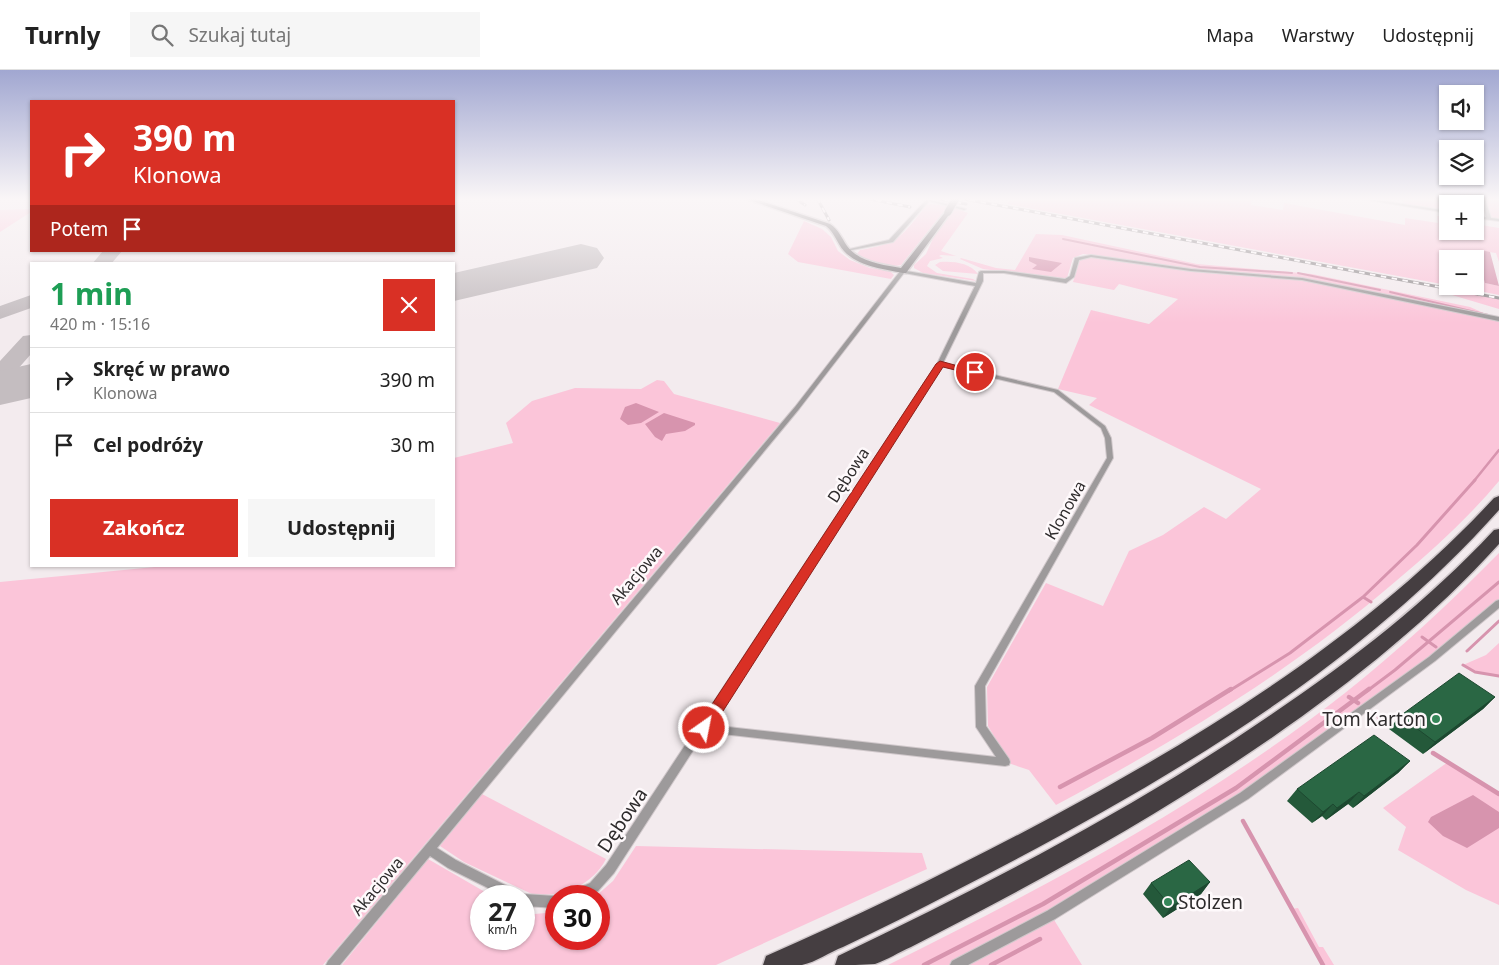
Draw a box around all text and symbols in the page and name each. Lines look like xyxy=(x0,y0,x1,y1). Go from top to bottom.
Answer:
search box xyxy=(130,12,480,57)
text: Turnly xyxy=(25,18,100,51)
icon: search xyxy=(148,21,176,49)
text: Szukaj tutaj xyxy=(188,22,291,48)
text: Mapa xyxy=(1206,23,1254,47)
text: Warstwy xyxy=(1282,23,1354,47)
text: Udostępnij xyxy=(1382,23,1474,47)
map controls xyxy=(1439,85,1484,295)
button: sound xyxy=(1439,85,1484,130)
text: 390 m xyxy=(133,114,236,161)
icon: right xyxy=(50,120,115,185)
button: layers xyxy=(1439,140,1484,185)
text: Klonowa xyxy=(133,159,222,189)
button: + xyxy=(1439,195,1484,240)
icon: arrive xyxy=(118,215,146,243)
text: Potem xyxy=(50,216,108,242)
button: − xyxy=(1439,250,1484,295)
text: 1 min xyxy=(50,273,133,314)
button: close xyxy=(383,279,435,331)
text: 420 m · 15:16 xyxy=(50,313,150,335)
pin xyxy=(954,351,996,393)
text: Skręć w prawo xyxy=(93,356,230,382)
icon: arrive xyxy=(961,358,989,386)
icon: right xyxy=(50,366,78,394)
text: 390 m xyxy=(380,367,435,393)
text: Klonowa xyxy=(93,382,158,404)
icon: arrive xyxy=(50,431,78,459)
text: Cel podróży xyxy=(93,432,203,458)
text: 30 m xyxy=(391,432,435,458)
street label: Dębowa xyxy=(822,443,874,507)
street label: Klonowa xyxy=(1039,477,1091,543)
button: Zakończ xyxy=(50,499,238,557)
button: Udostępnij xyxy=(248,499,435,557)
street label: Akacjowa xyxy=(605,541,667,609)
position arrow xyxy=(677,701,729,753)
place label: Tom Karton xyxy=(1322,706,1426,732)
marker: Tom Karton xyxy=(1430,713,1442,725)
street label: Dębowa xyxy=(591,782,653,858)
street label: Akacjowa xyxy=(346,852,408,920)
speed limit sign: 30 xyxy=(545,885,610,950)
place label: Stolzen xyxy=(1178,889,1243,915)
text: 27 xyxy=(488,894,517,928)
marker: Stolzen xyxy=(1162,896,1174,908)
text: km/h xyxy=(488,921,517,938)

